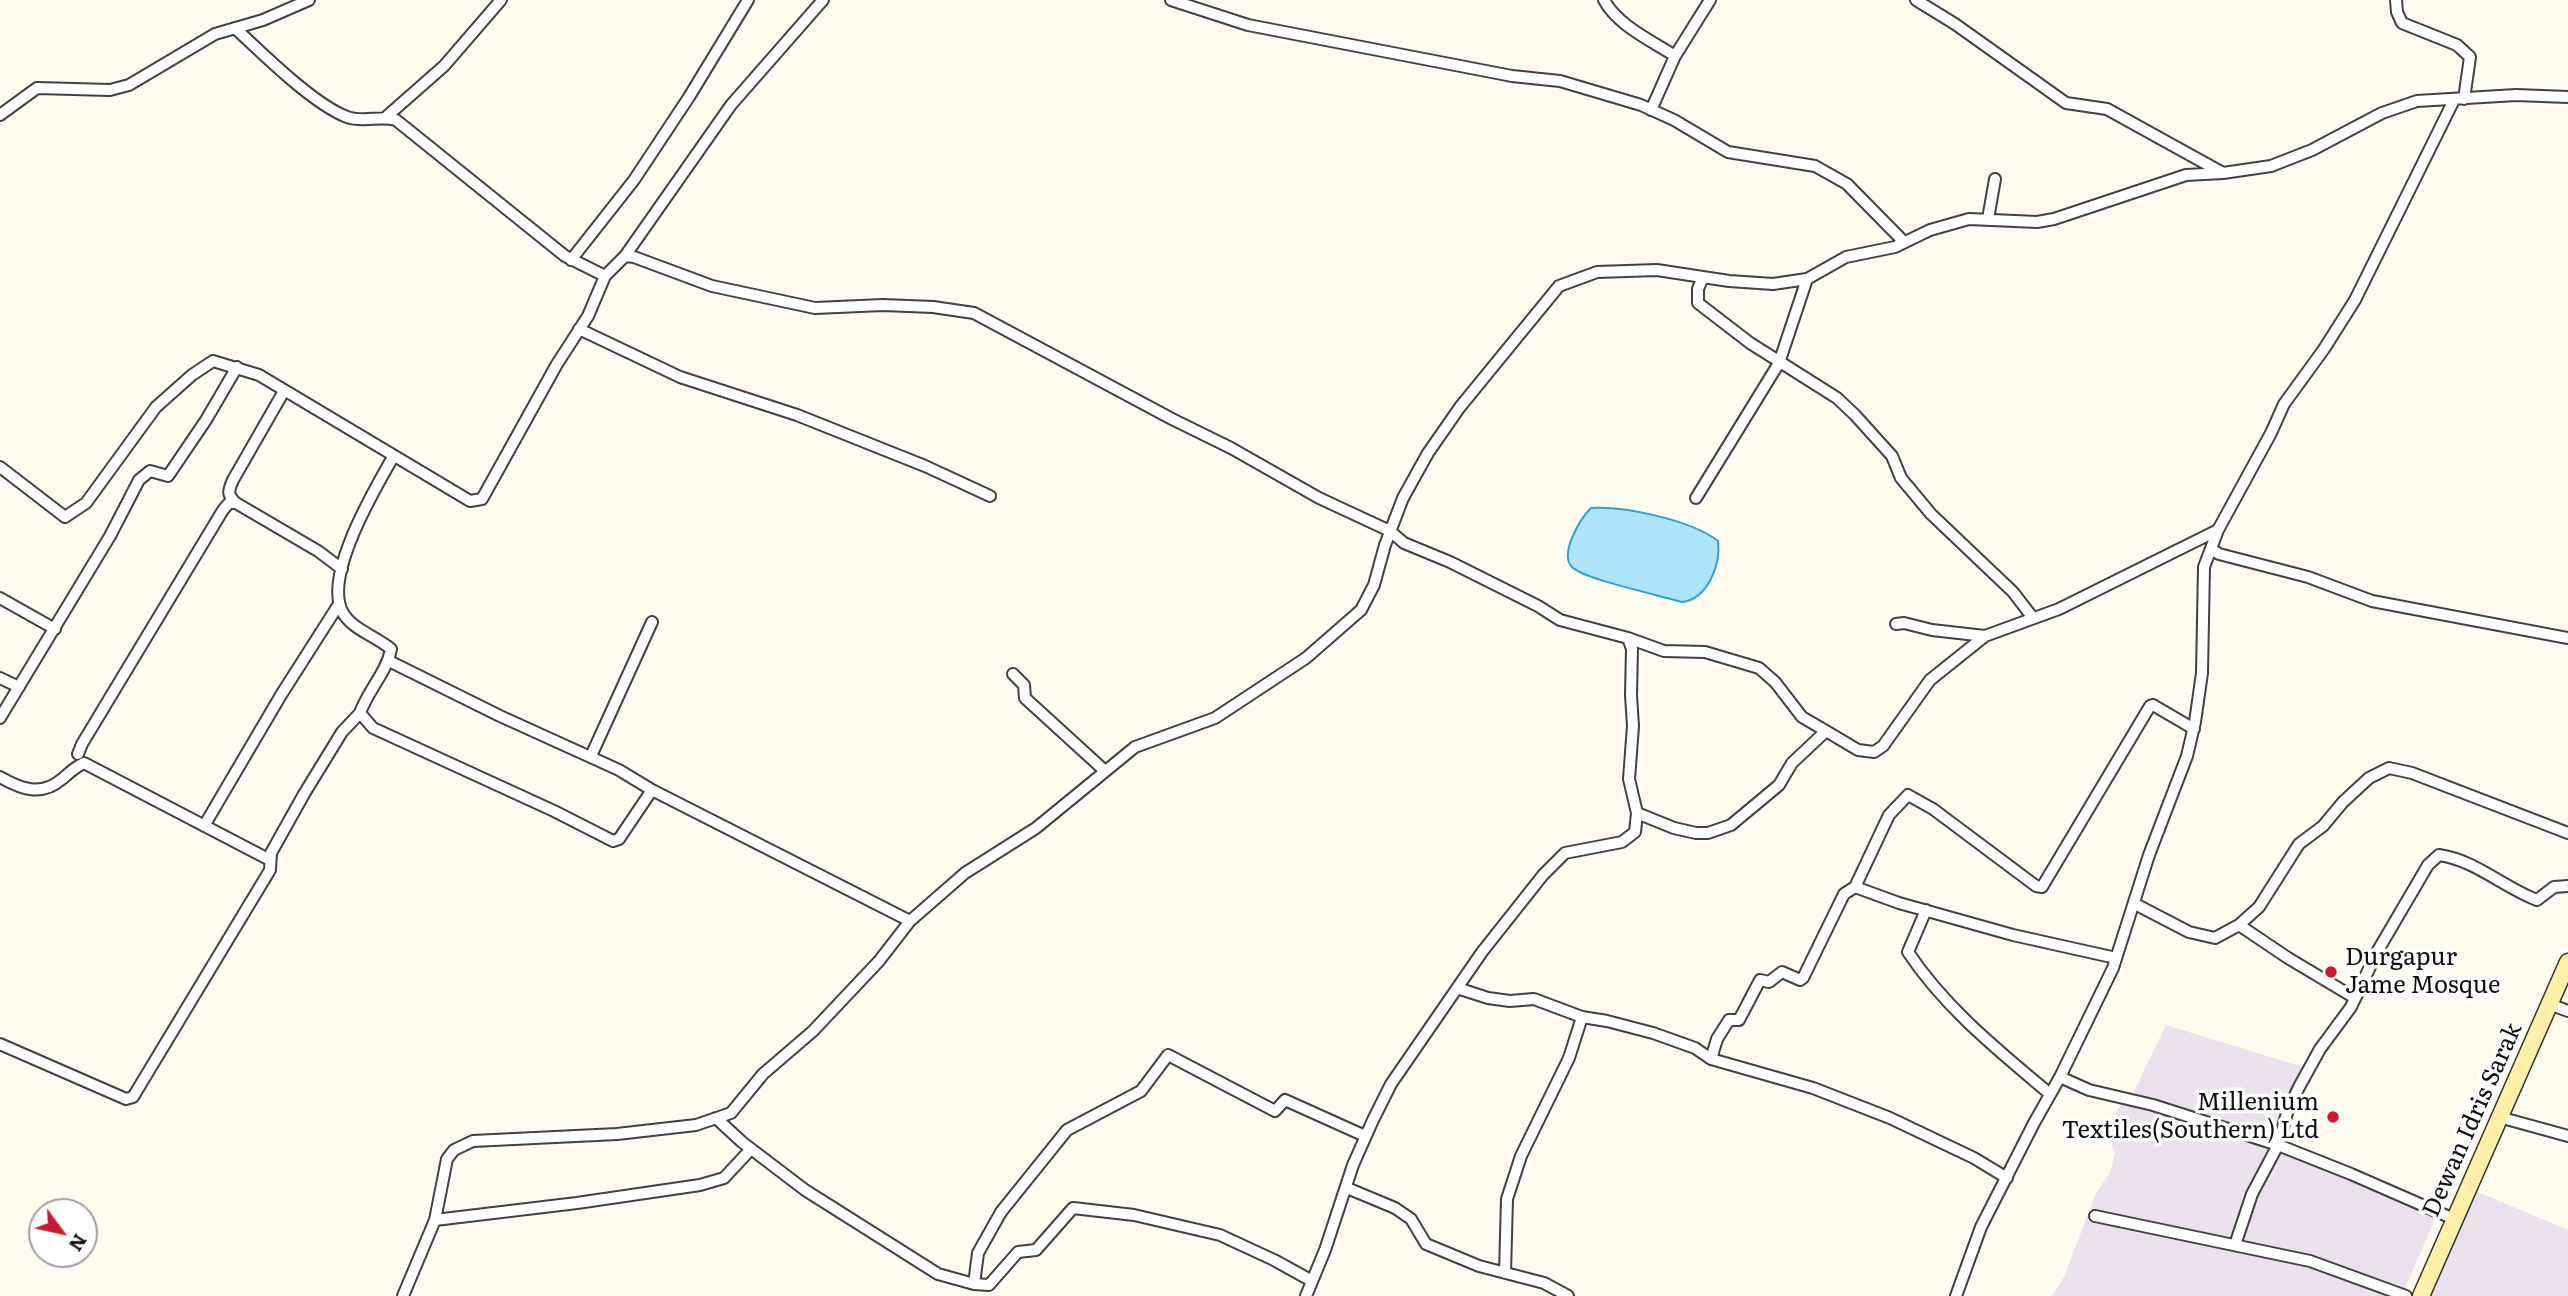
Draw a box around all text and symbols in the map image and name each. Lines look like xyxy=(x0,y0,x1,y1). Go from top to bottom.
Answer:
place label: Durgapur Jame Mosque xyxy=(2345,944,2500,1000)
marker: Durgapur Jame Mosque xyxy=(2323,964,2339,980)
street label: Dewan Idris Sarak xyxy=(2417,1019,2529,1221)
place label: Millenium Textiles(Southern) Ltd xyxy=(2061,1089,2319,1145)
marker: Millenium Textiles(Southern) Ltd xyxy=(2325,1109,2341,1125)
north arrow xyxy=(28,1198,98,1268)
text: N xyxy=(63,1229,95,1258)

